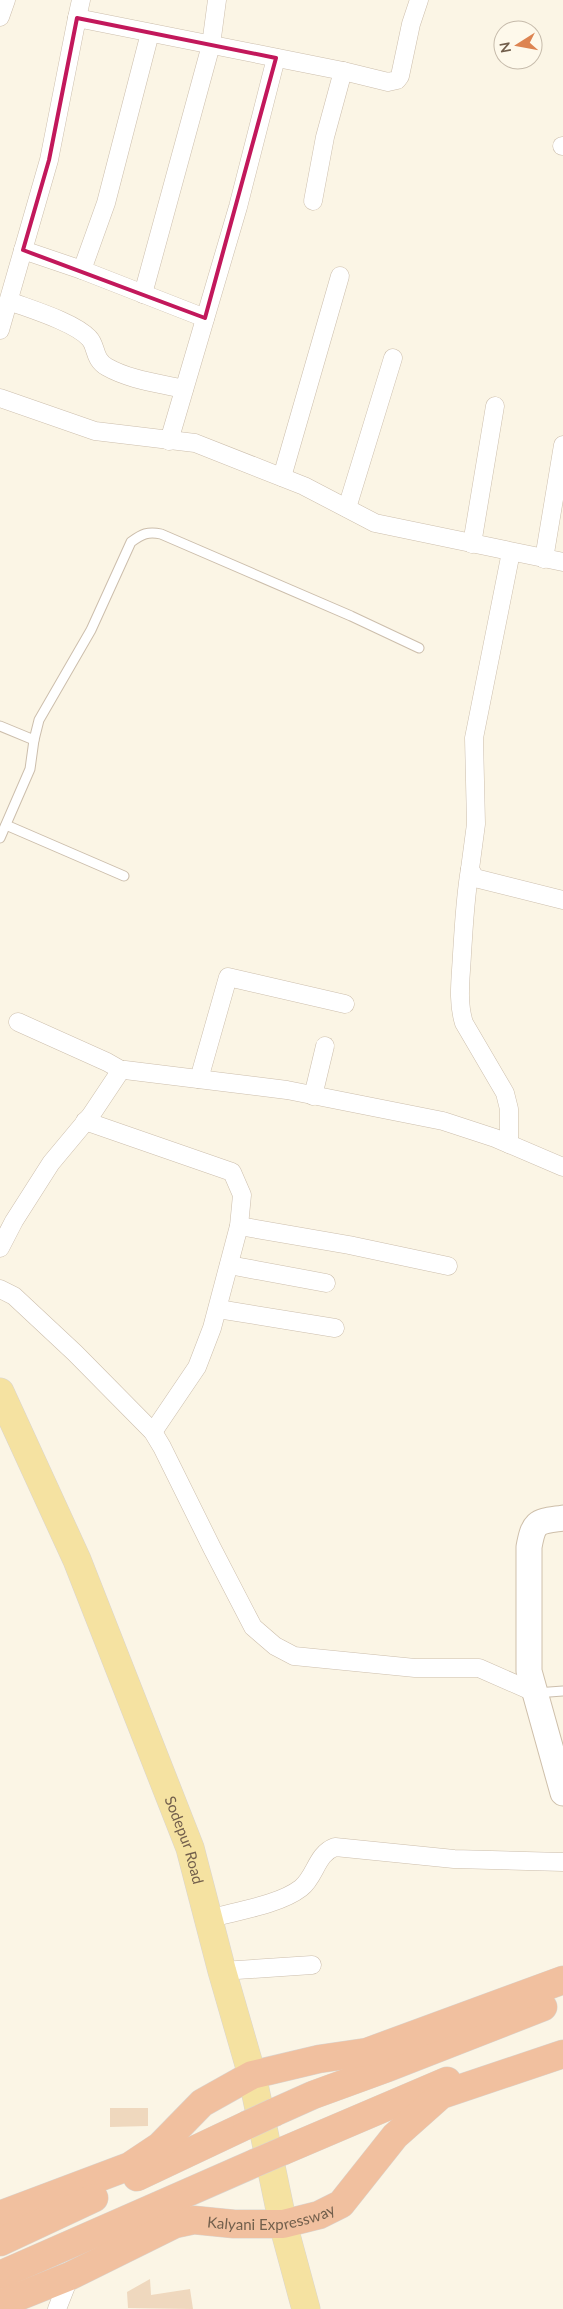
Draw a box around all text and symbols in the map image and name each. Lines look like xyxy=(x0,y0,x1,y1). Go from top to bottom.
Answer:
north arrow xyxy=(493,20,543,70)
text: N xyxy=(495,41,514,54)
street label: Sodepur Road xyxy=(161,1793,208,1886)
street label: Kalyani Expressway xyxy=(206,2200,338,2233)

